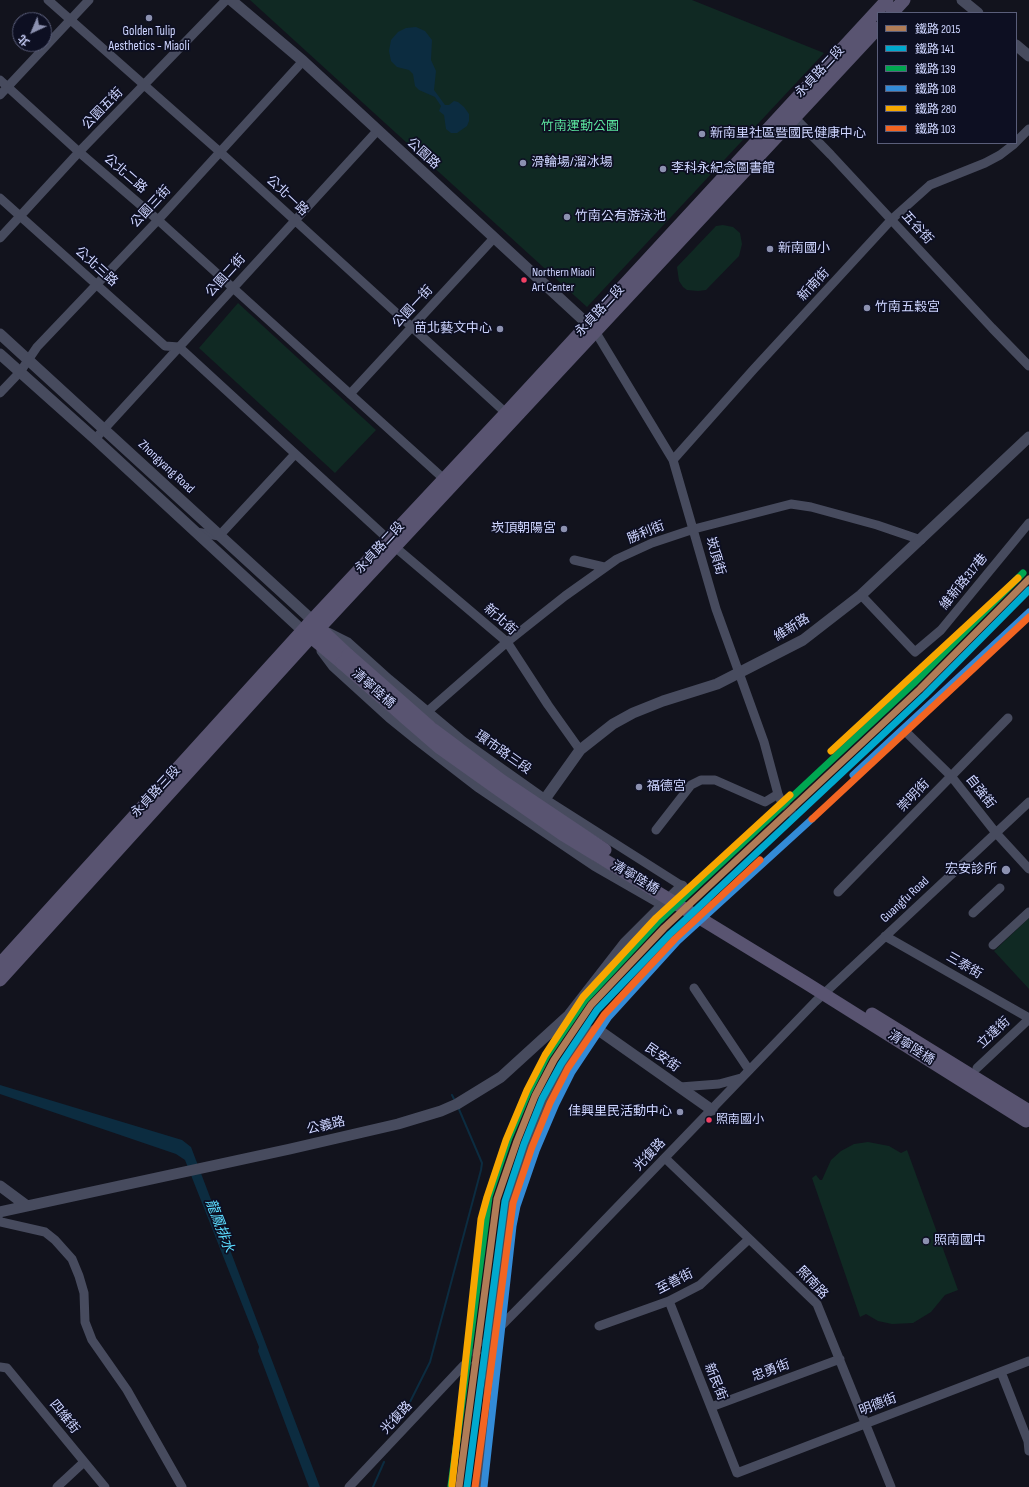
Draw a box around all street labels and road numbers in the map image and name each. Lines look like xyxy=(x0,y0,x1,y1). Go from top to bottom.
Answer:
street label: 永貞路二段 xyxy=(792,43,848,101)
street label: 公園五街 xyxy=(79,85,127,133)
street label: 公園路 xyxy=(403,135,443,173)
street label: 公北二路 xyxy=(100,151,150,197)
street label: 公北一路 xyxy=(263,173,311,219)
street label: 公園三街 xyxy=(128,183,174,231)
street label: 五谷街 xyxy=(898,208,936,248)
street label: 公北三路 xyxy=(71,244,121,290)
street label: 公園二街 xyxy=(203,251,249,301)
street label: 新南街 xyxy=(795,265,833,305)
street label: 永貞路二段 xyxy=(572,282,628,340)
street label: 公園一街 xyxy=(390,283,436,331)
street label: Zhongyang Road xyxy=(135,437,197,497)
street label: 勝利街 xyxy=(625,518,667,548)
street label: 永貞路二段 xyxy=(352,519,408,577)
street label: 崁頂街 xyxy=(702,535,728,577)
street label: 維新路317巷 xyxy=(937,551,991,613)
street label: 新北街 xyxy=(480,601,520,639)
street label: 維新路 xyxy=(771,611,813,645)
street label: 清寧陸橋 xyxy=(348,666,398,712)
street label: 環市路三段 xyxy=(472,728,534,778)
street label: 永貞路三段 xyxy=(128,763,184,821)
street label: 自強街 xyxy=(962,772,998,812)
street label: 崇明街 xyxy=(895,777,933,815)
street label: 清寧陸橋 xyxy=(609,858,661,898)
street label: Guangfu Road xyxy=(878,874,932,926)
street label: 三泰街 xyxy=(943,949,985,983)
street label: 立達街 xyxy=(974,1014,1014,1052)
street label: 清寧陸橋 xyxy=(885,1028,937,1068)
street label: 民安街 xyxy=(642,1040,682,1076)
street label: 公義路 xyxy=(305,1114,347,1138)
street label: 光復路 xyxy=(631,1136,669,1174)
street label: 照南路 xyxy=(793,1263,831,1303)
street label: 至善街 xyxy=(654,1266,696,1298)
street label: 忠勇街 xyxy=(750,1357,792,1385)
street label: 新民街 xyxy=(700,1361,730,1403)
street label: 明德街 xyxy=(857,1391,899,1419)
street label: 四維街 xyxy=(46,1397,82,1437)
street label: 光復路 xyxy=(378,1398,416,1438)

